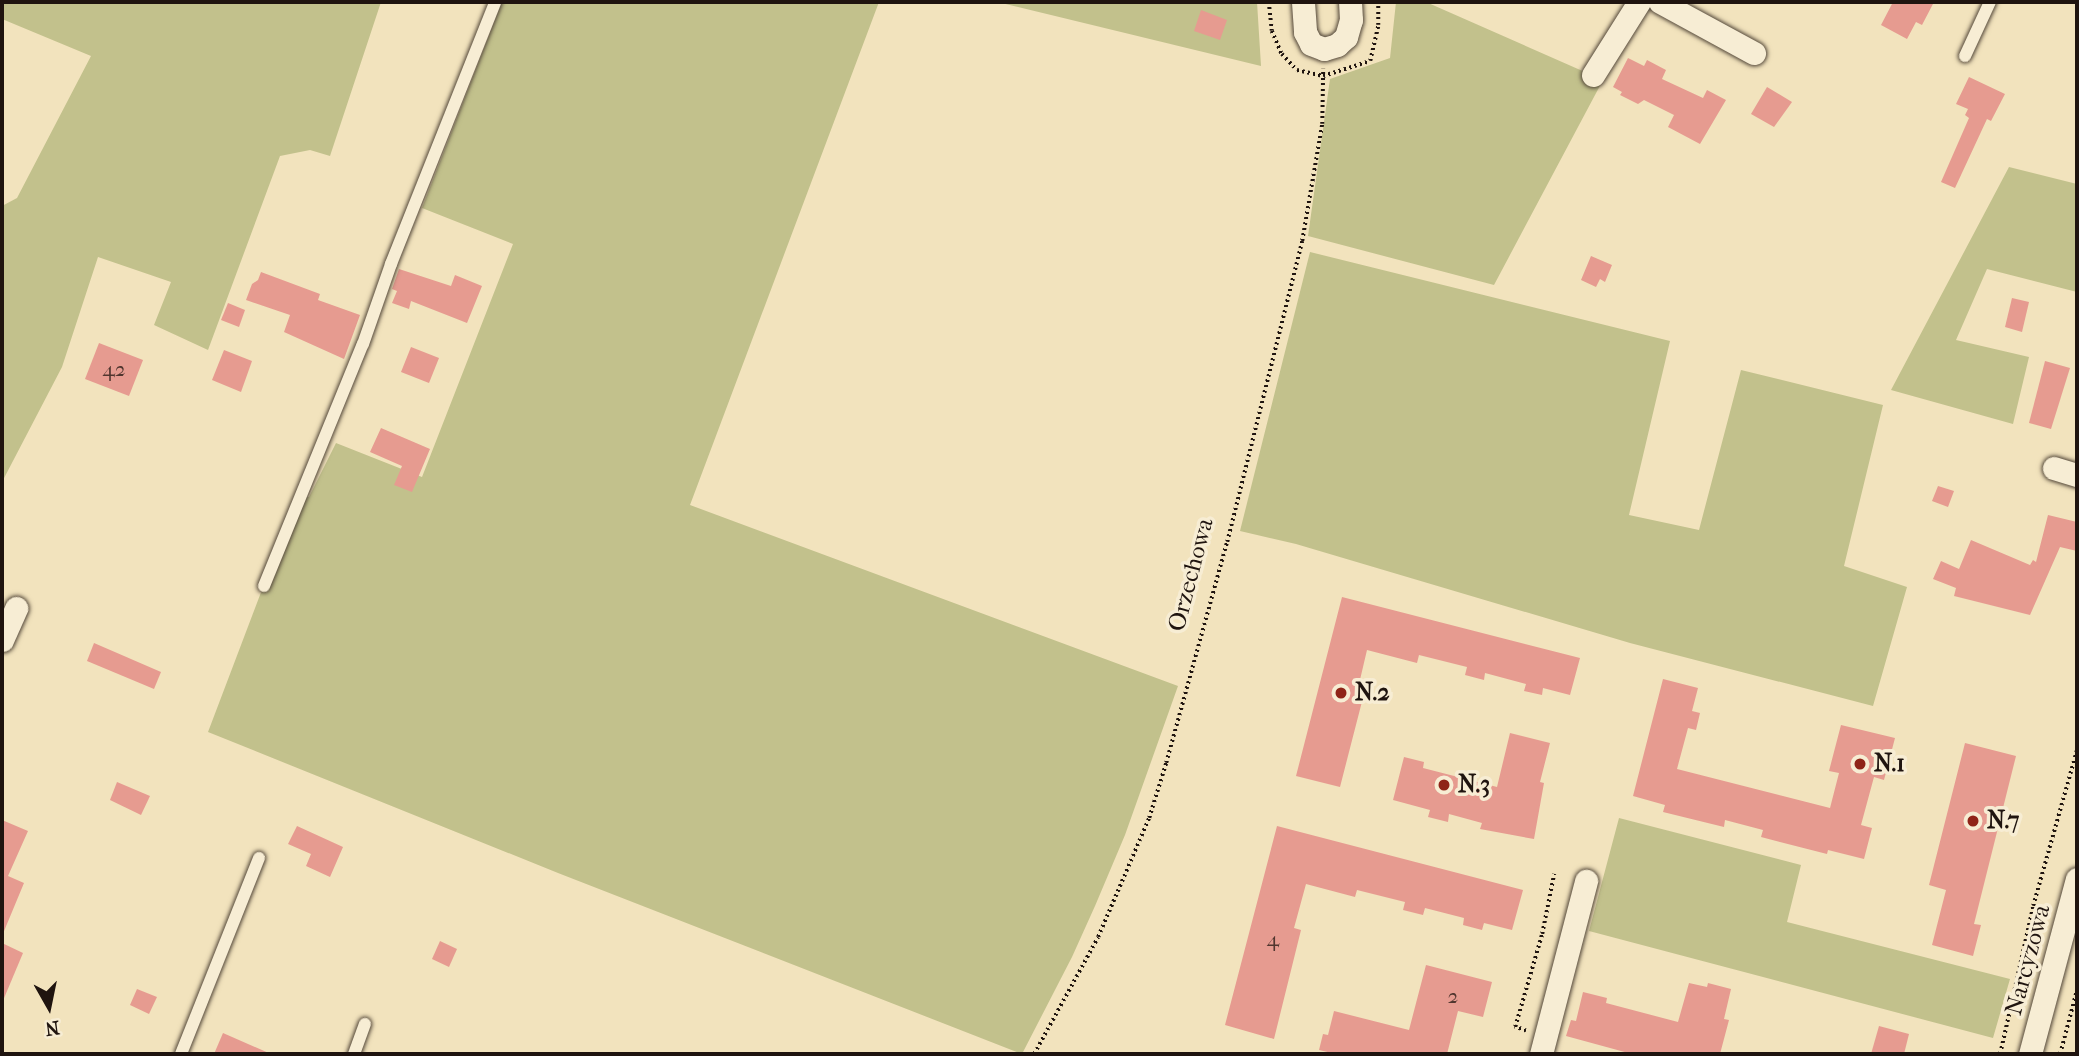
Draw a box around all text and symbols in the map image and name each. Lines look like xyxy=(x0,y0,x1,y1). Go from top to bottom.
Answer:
house number: 42 xyxy=(102,356,126,382)
street label: Orzechowa xyxy=(1162,515,1220,635)
place label: N.2 xyxy=(1355,679,1389,707)
marker: N.2 xyxy=(1333,685,1349,701)
place label: N.1 xyxy=(1874,750,1905,778)
marker: N.1 xyxy=(1852,756,1868,772)
place label: N.3 xyxy=(1458,771,1490,799)
marker: N.3 xyxy=(1436,777,1452,793)
place label: N.7 xyxy=(1987,807,2019,835)
marker: N.7 xyxy=(1965,813,1981,829)
street label: Narcyzowa xyxy=(1999,902,2057,1018)
house number: 4 xyxy=(1267,926,1279,952)
north arrow xyxy=(14,972,84,1042)
house number: 2 xyxy=(1448,983,1458,1009)
text: N xyxy=(43,1016,61,1040)

